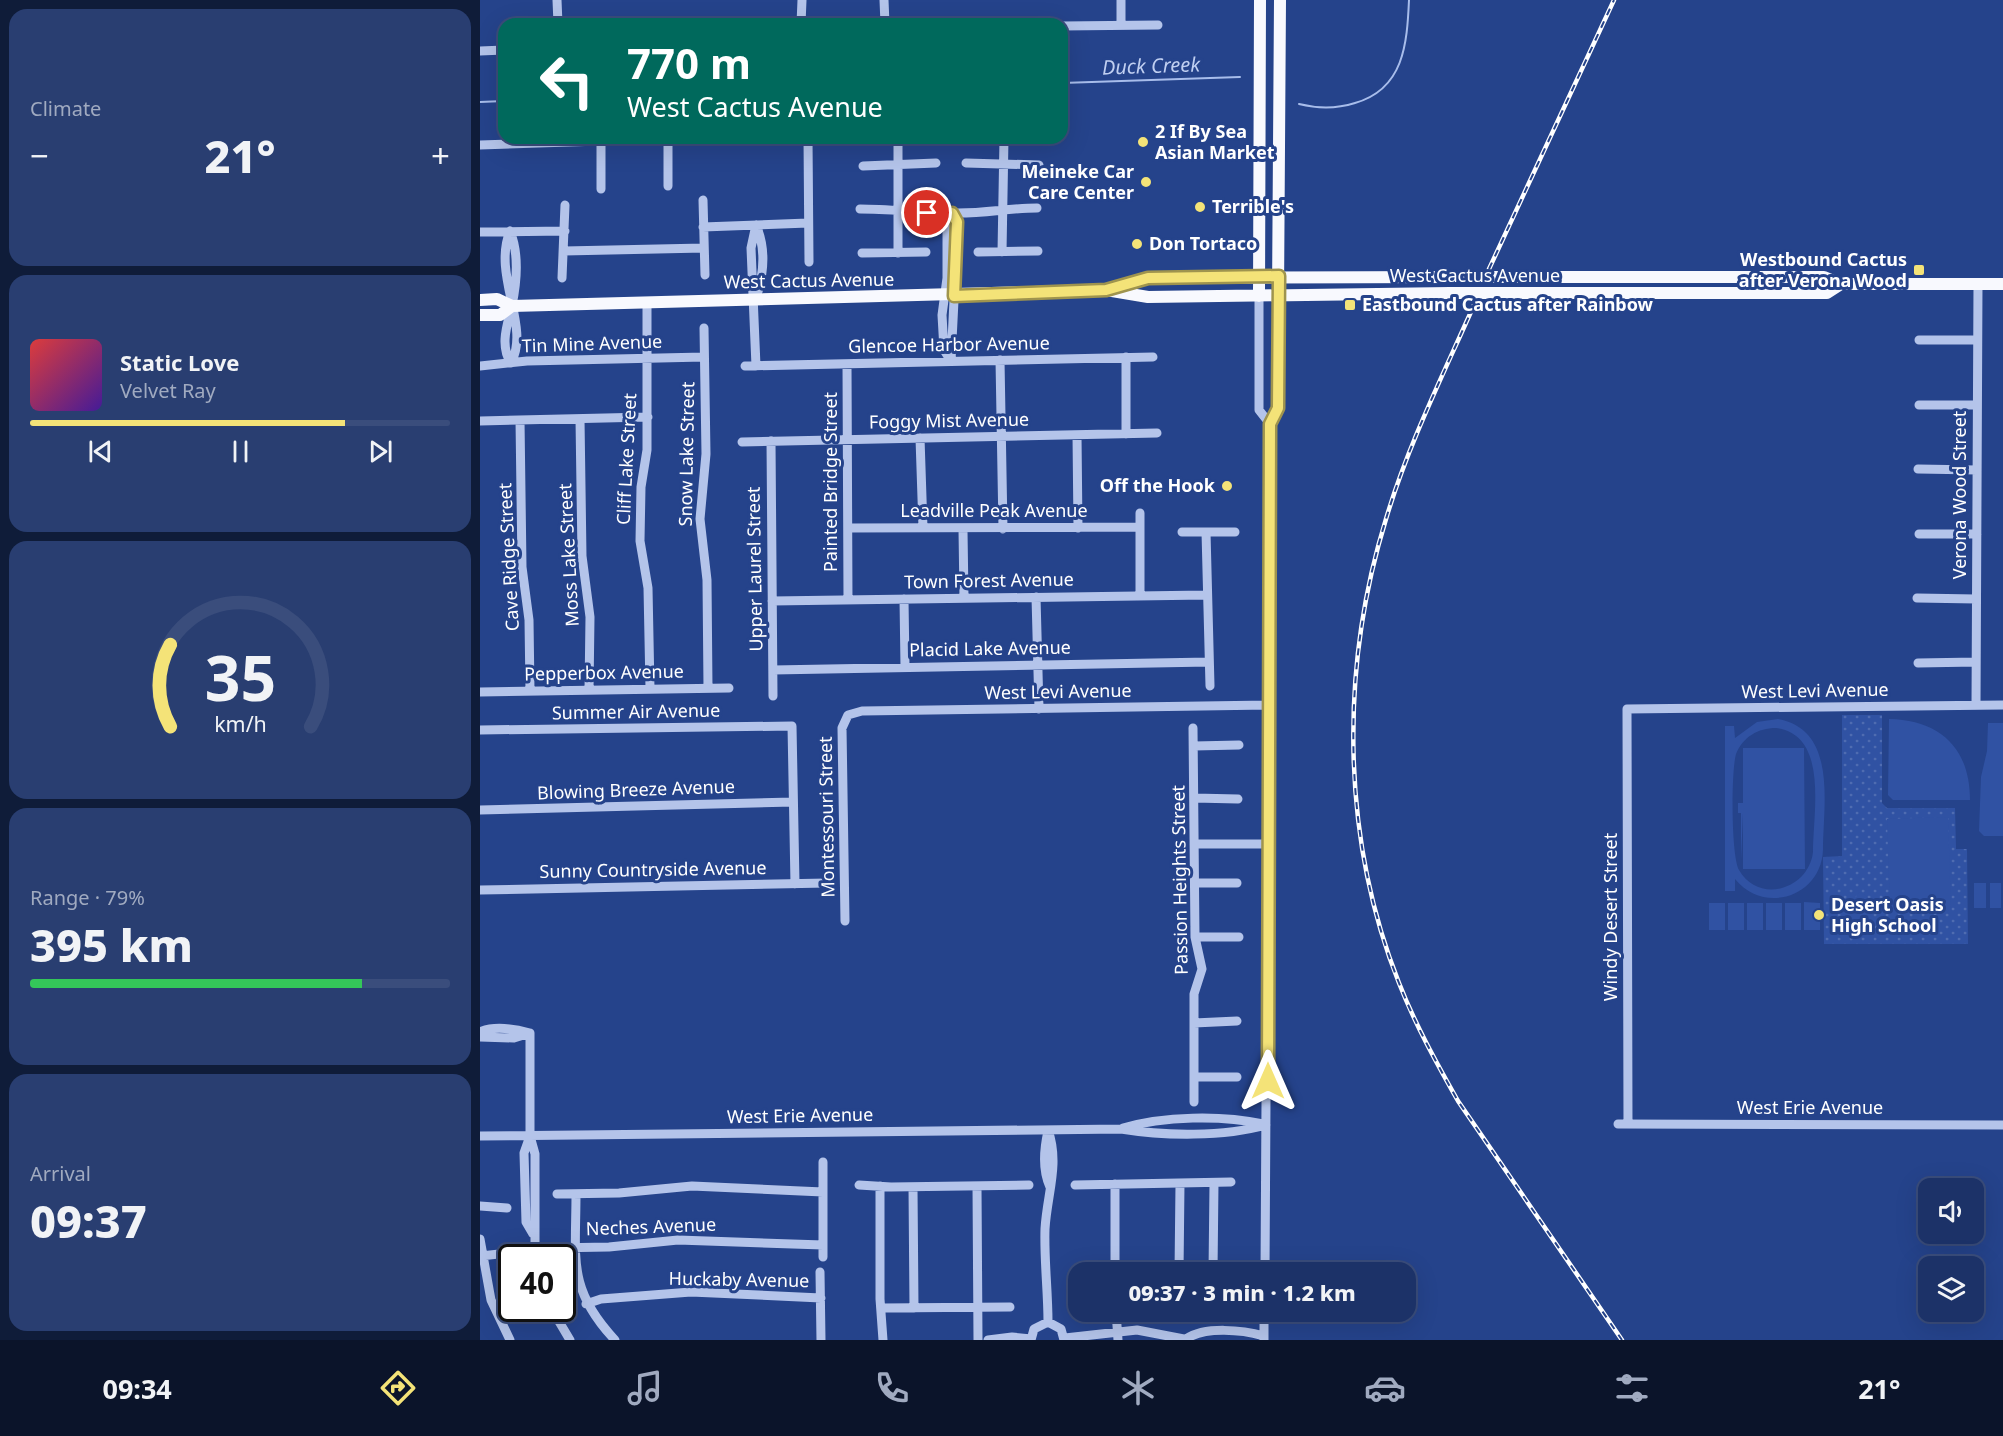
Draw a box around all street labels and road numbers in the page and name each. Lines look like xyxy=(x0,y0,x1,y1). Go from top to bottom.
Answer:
street label: West Cactus Avenue xyxy=(1390,263,1560,287)
street label: West Cactus Avenue xyxy=(723,267,894,293)
street label: Tin Mine Avenue xyxy=(521,329,663,357)
street label: Glencoe Harbor Avenue xyxy=(848,330,1050,358)
street label: Snow Lake Street xyxy=(673,381,699,526)
street label: Painted Bridge Street xyxy=(818,391,842,572)
street label: Cliff Lake Street xyxy=(611,392,641,525)
street label: Foggy Mist Avenue xyxy=(869,407,1029,433)
street label: Verona Wood Street xyxy=(1947,410,1971,579)
street label: Cave Ridge Street xyxy=(492,482,524,632)
street label: Moss Lake Street xyxy=(552,482,584,627)
street label: Upper Laurel Street xyxy=(741,486,767,652)
street label: Leadville Peak Avenue xyxy=(900,498,1088,522)
street label: Town Forest Avenue xyxy=(904,567,1074,593)
street label: Placid Lake Avenue xyxy=(909,635,1071,661)
street label: Pepperbox Avenue xyxy=(524,659,684,685)
street label: West Levi Avenue xyxy=(1741,677,1889,703)
street label: West Levi Avenue xyxy=(984,678,1132,704)
street label: Summer Air Avenue xyxy=(552,698,720,724)
street label: Montessouri Street xyxy=(813,736,839,898)
street label: Blowing Breeze Avenue xyxy=(537,774,735,804)
street label: Passion Heights Street xyxy=(1165,784,1193,975)
street label: Windy Desert Street xyxy=(1598,832,1622,1001)
street label: Sunny Countryside Avenue xyxy=(539,855,767,883)
street label: West Erie Avenue xyxy=(1737,1095,1883,1119)
street label: West Erie Avenue xyxy=(727,1102,873,1128)
street label: Neches Avenue xyxy=(585,1212,716,1240)
street label: Huckaby Avenue xyxy=(669,1266,810,1292)

